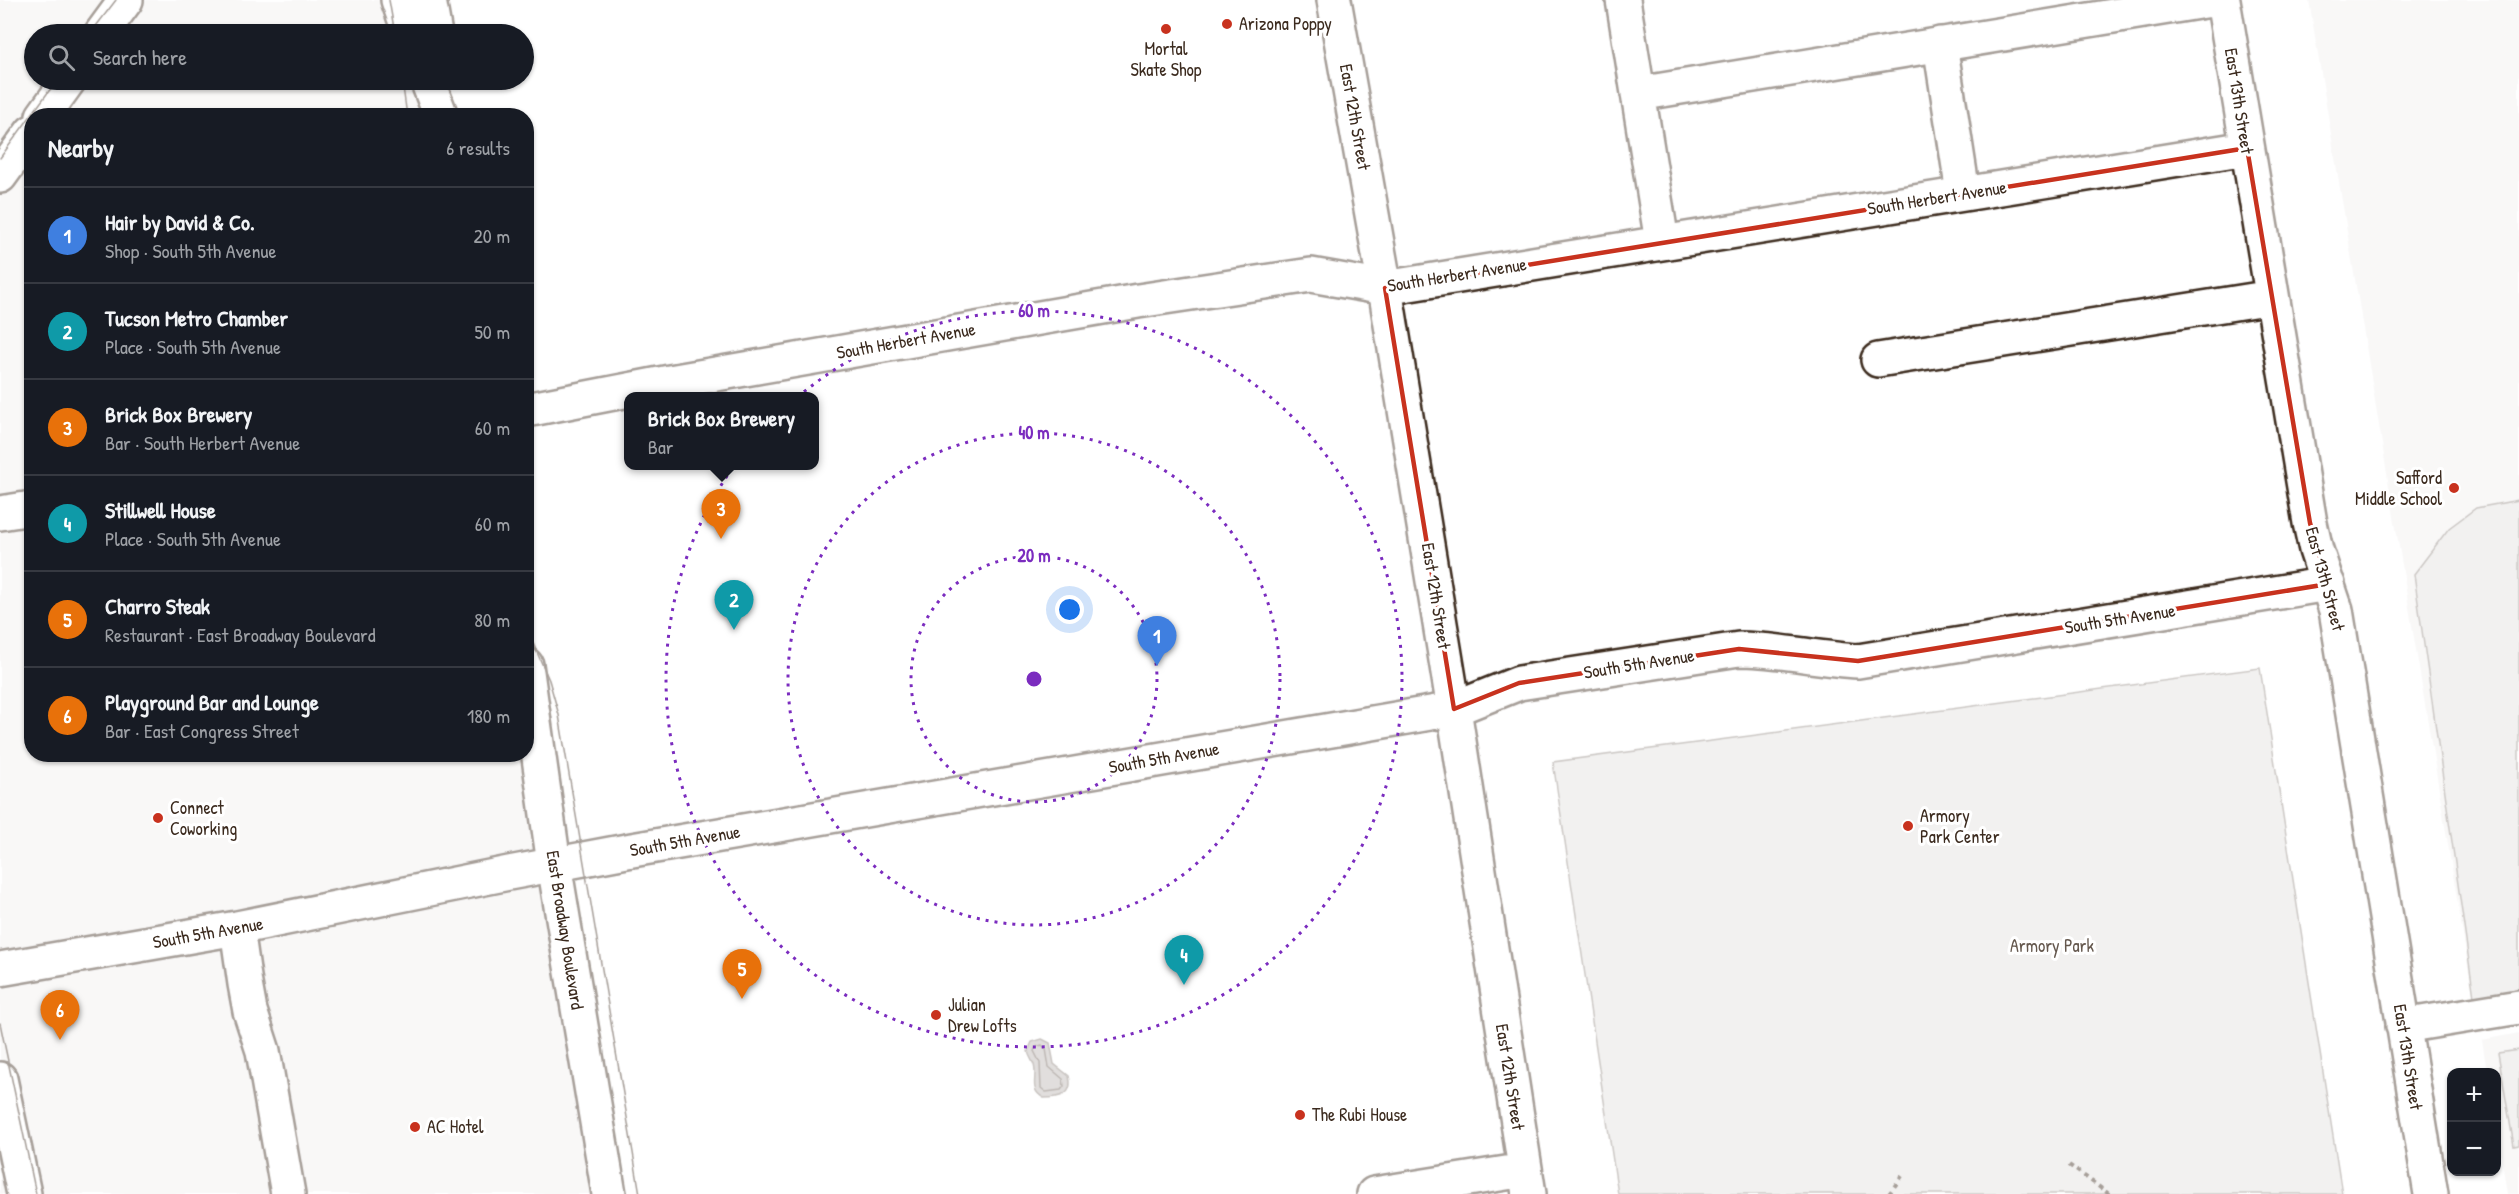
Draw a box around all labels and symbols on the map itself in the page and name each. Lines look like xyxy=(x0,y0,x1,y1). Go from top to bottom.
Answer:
place label: Arizona Poppy xyxy=(1239,11,1332,36)
marker: Arizona Poppy xyxy=(1220,17,1234,31)
marker: Mortal Skate Shop xyxy=(1159,22,1173,36)
place label: Mortal Skate Shop xyxy=(1130,36,1202,82)
street label: East 13th Street xyxy=(2219,46,2260,156)
street label: East 12th Street xyxy=(1334,62,1377,173)
street label: South Herbert Avenue xyxy=(1866,174,2008,221)
street label: South Herbert Avenue xyxy=(1386,251,1528,298)
text: 60 m xyxy=(1018,298,1050,323)
street label: South Herbert Avenue xyxy=(834,316,977,365)
text: 40 m xyxy=(1018,420,1050,445)
place label: Safford Middle School xyxy=(2355,465,2442,511)
marker: Safford Middle School xyxy=(2447,481,2461,495)
pin: 3 xyxy=(702,490,740,539)
street label: East 13th Street xyxy=(2300,524,2352,634)
street label: East 12th Street xyxy=(1416,541,1457,652)
text: 20 m xyxy=(1018,543,1050,568)
pin: 2 xyxy=(714,580,754,630)
your location xyxy=(1055,595,1084,624)
street label: South 5th Avenue xyxy=(2063,597,2177,640)
pin: 1 xyxy=(1138,616,1176,666)
street label: South 5th Avenue xyxy=(1582,642,1696,685)
centre of rings xyxy=(1024,669,1044,689)
street label: South 5th Avenue xyxy=(1107,735,1221,780)
place label: Connect Coworking xyxy=(170,795,237,841)
place label: Armory Park Center xyxy=(1920,803,2000,849)
marker: Connect Coworking xyxy=(151,811,165,825)
street label: South 5th Avenue xyxy=(628,818,742,863)
marker: Armory Park Center xyxy=(1901,819,1915,833)
street label: East Broadway Boulevard xyxy=(541,849,590,1011)
street label: South 5th Avenue xyxy=(151,910,265,955)
park label: Armory Park xyxy=(2010,933,2095,958)
pin: 4 xyxy=(1164,936,1204,985)
pin: 5 xyxy=(722,950,762,999)
pin: 6 xyxy=(40,990,80,1040)
place label: Julian Drew Lofts xyxy=(948,992,1017,1038)
street label: East 13th Street xyxy=(2388,1002,2429,1112)
marker: Julian Drew Lofts xyxy=(929,1008,943,1022)
street label: East 12th Street xyxy=(1490,1022,1531,1133)
place label: The Rubi House xyxy=(1312,1102,1407,1127)
marker: The Rubi House xyxy=(1293,1108,1307,1122)
place label: AC Hotel xyxy=(427,1114,484,1139)
marker: AC Hotel xyxy=(408,1120,422,1134)

